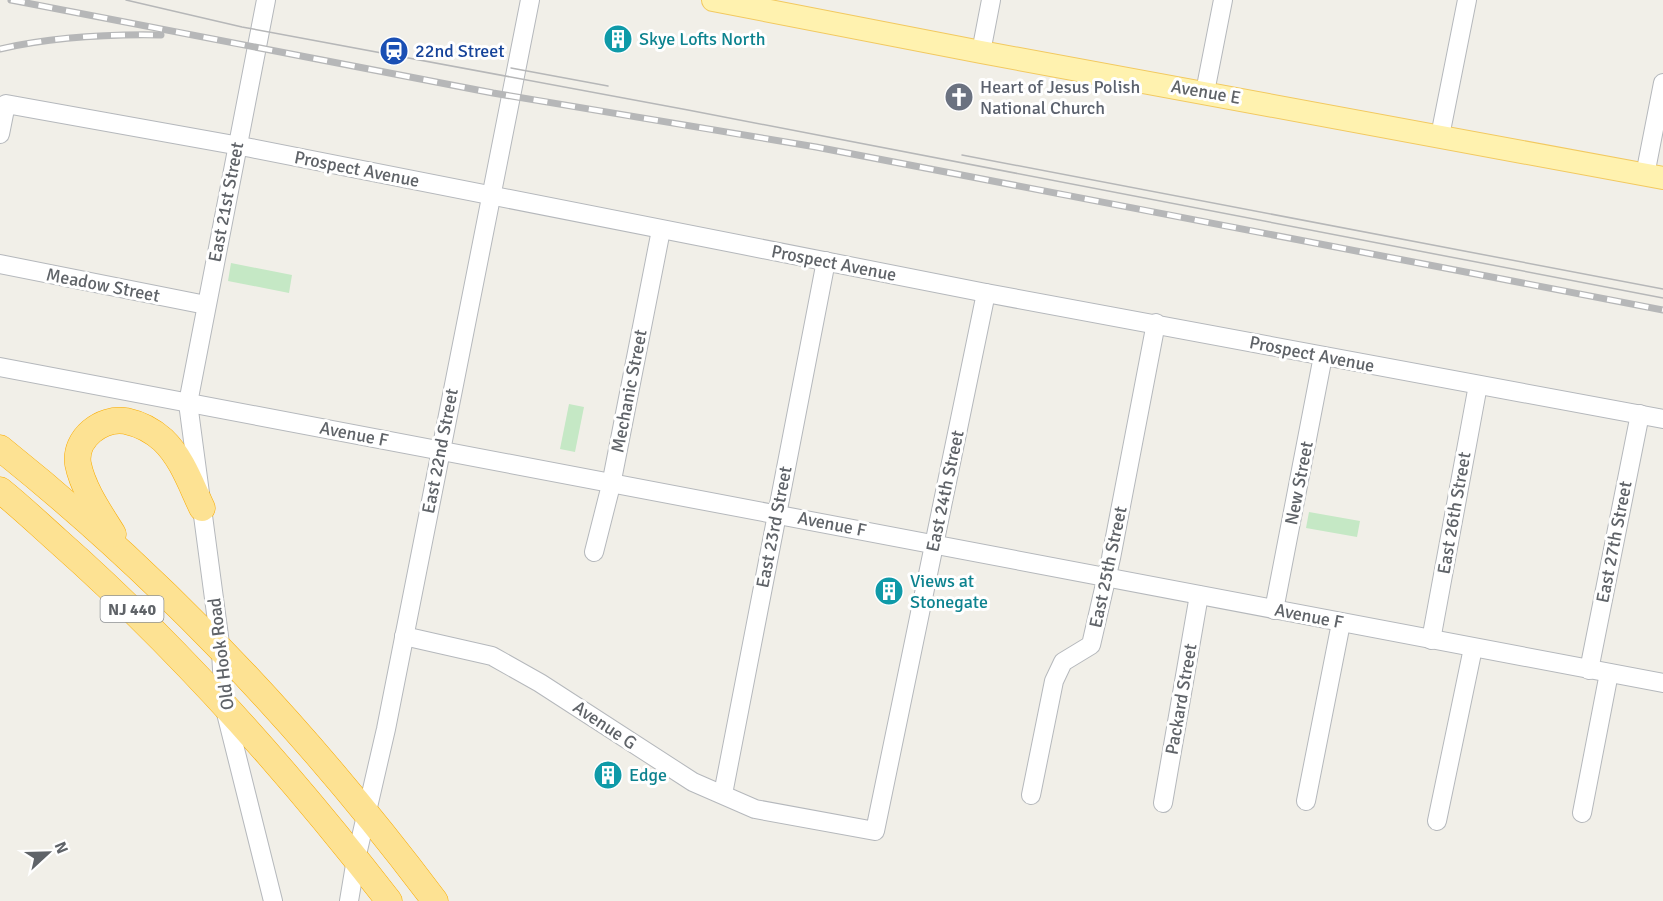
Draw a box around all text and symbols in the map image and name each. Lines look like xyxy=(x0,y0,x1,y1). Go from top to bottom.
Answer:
building icon: Skye Lofts North xyxy=(602,23,634,55)
place label: Skye Lofts North xyxy=(639,28,766,50)
station icon: 22nd Street xyxy=(378,35,410,67)
place label: 22nd Street xyxy=(415,40,505,62)
street label: Avenue E xyxy=(1169,75,1243,109)
place label: Heart of Jesus Polish National Church xyxy=(980,76,1140,119)
church icon: Heart of Jesus Polish National Church xyxy=(943,81,975,113)
street label: East 21st Street xyxy=(204,140,248,264)
street label: Prospect Avenue xyxy=(293,146,421,192)
street label: Prospect Avenue xyxy=(770,240,898,286)
street label: Meadow Street xyxy=(44,263,162,307)
street label: Mechanic Street xyxy=(606,328,652,454)
street label: Prospect Avenue xyxy=(1248,331,1376,377)
street label: East 22nd Street xyxy=(417,387,463,515)
street label: Avenue F xyxy=(318,417,390,451)
street label: East 24th Street xyxy=(921,428,969,554)
street label: New Street xyxy=(1280,439,1318,527)
street label: East 26th Street xyxy=(1432,450,1476,576)
street label: East 23rd Street xyxy=(751,464,797,590)
street label: East 27th Street xyxy=(1591,479,1637,605)
street label: East 25th Street xyxy=(1084,504,1132,630)
street label: Avenue F xyxy=(796,507,868,541)
place label: Views at Stonegate xyxy=(910,570,988,613)
building icon: Views at Stonegate xyxy=(873,575,905,607)
road number: NJ 440 xyxy=(100,596,164,622)
street label: Old Hook Road xyxy=(203,597,239,711)
street label: Avenue F xyxy=(1273,599,1345,633)
street label: Packard Street xyxy=(1160,642,1202,756)
street label: Avenue G xyxy=(569,696,641,754)
building icon: Edge xyxy=(592,759,624,791)
place label: Edge xyxy=(629,764,667,786)
north arrow xyxy=(18,823,78,883)
text: N xyxy=(50,839,72,857)

